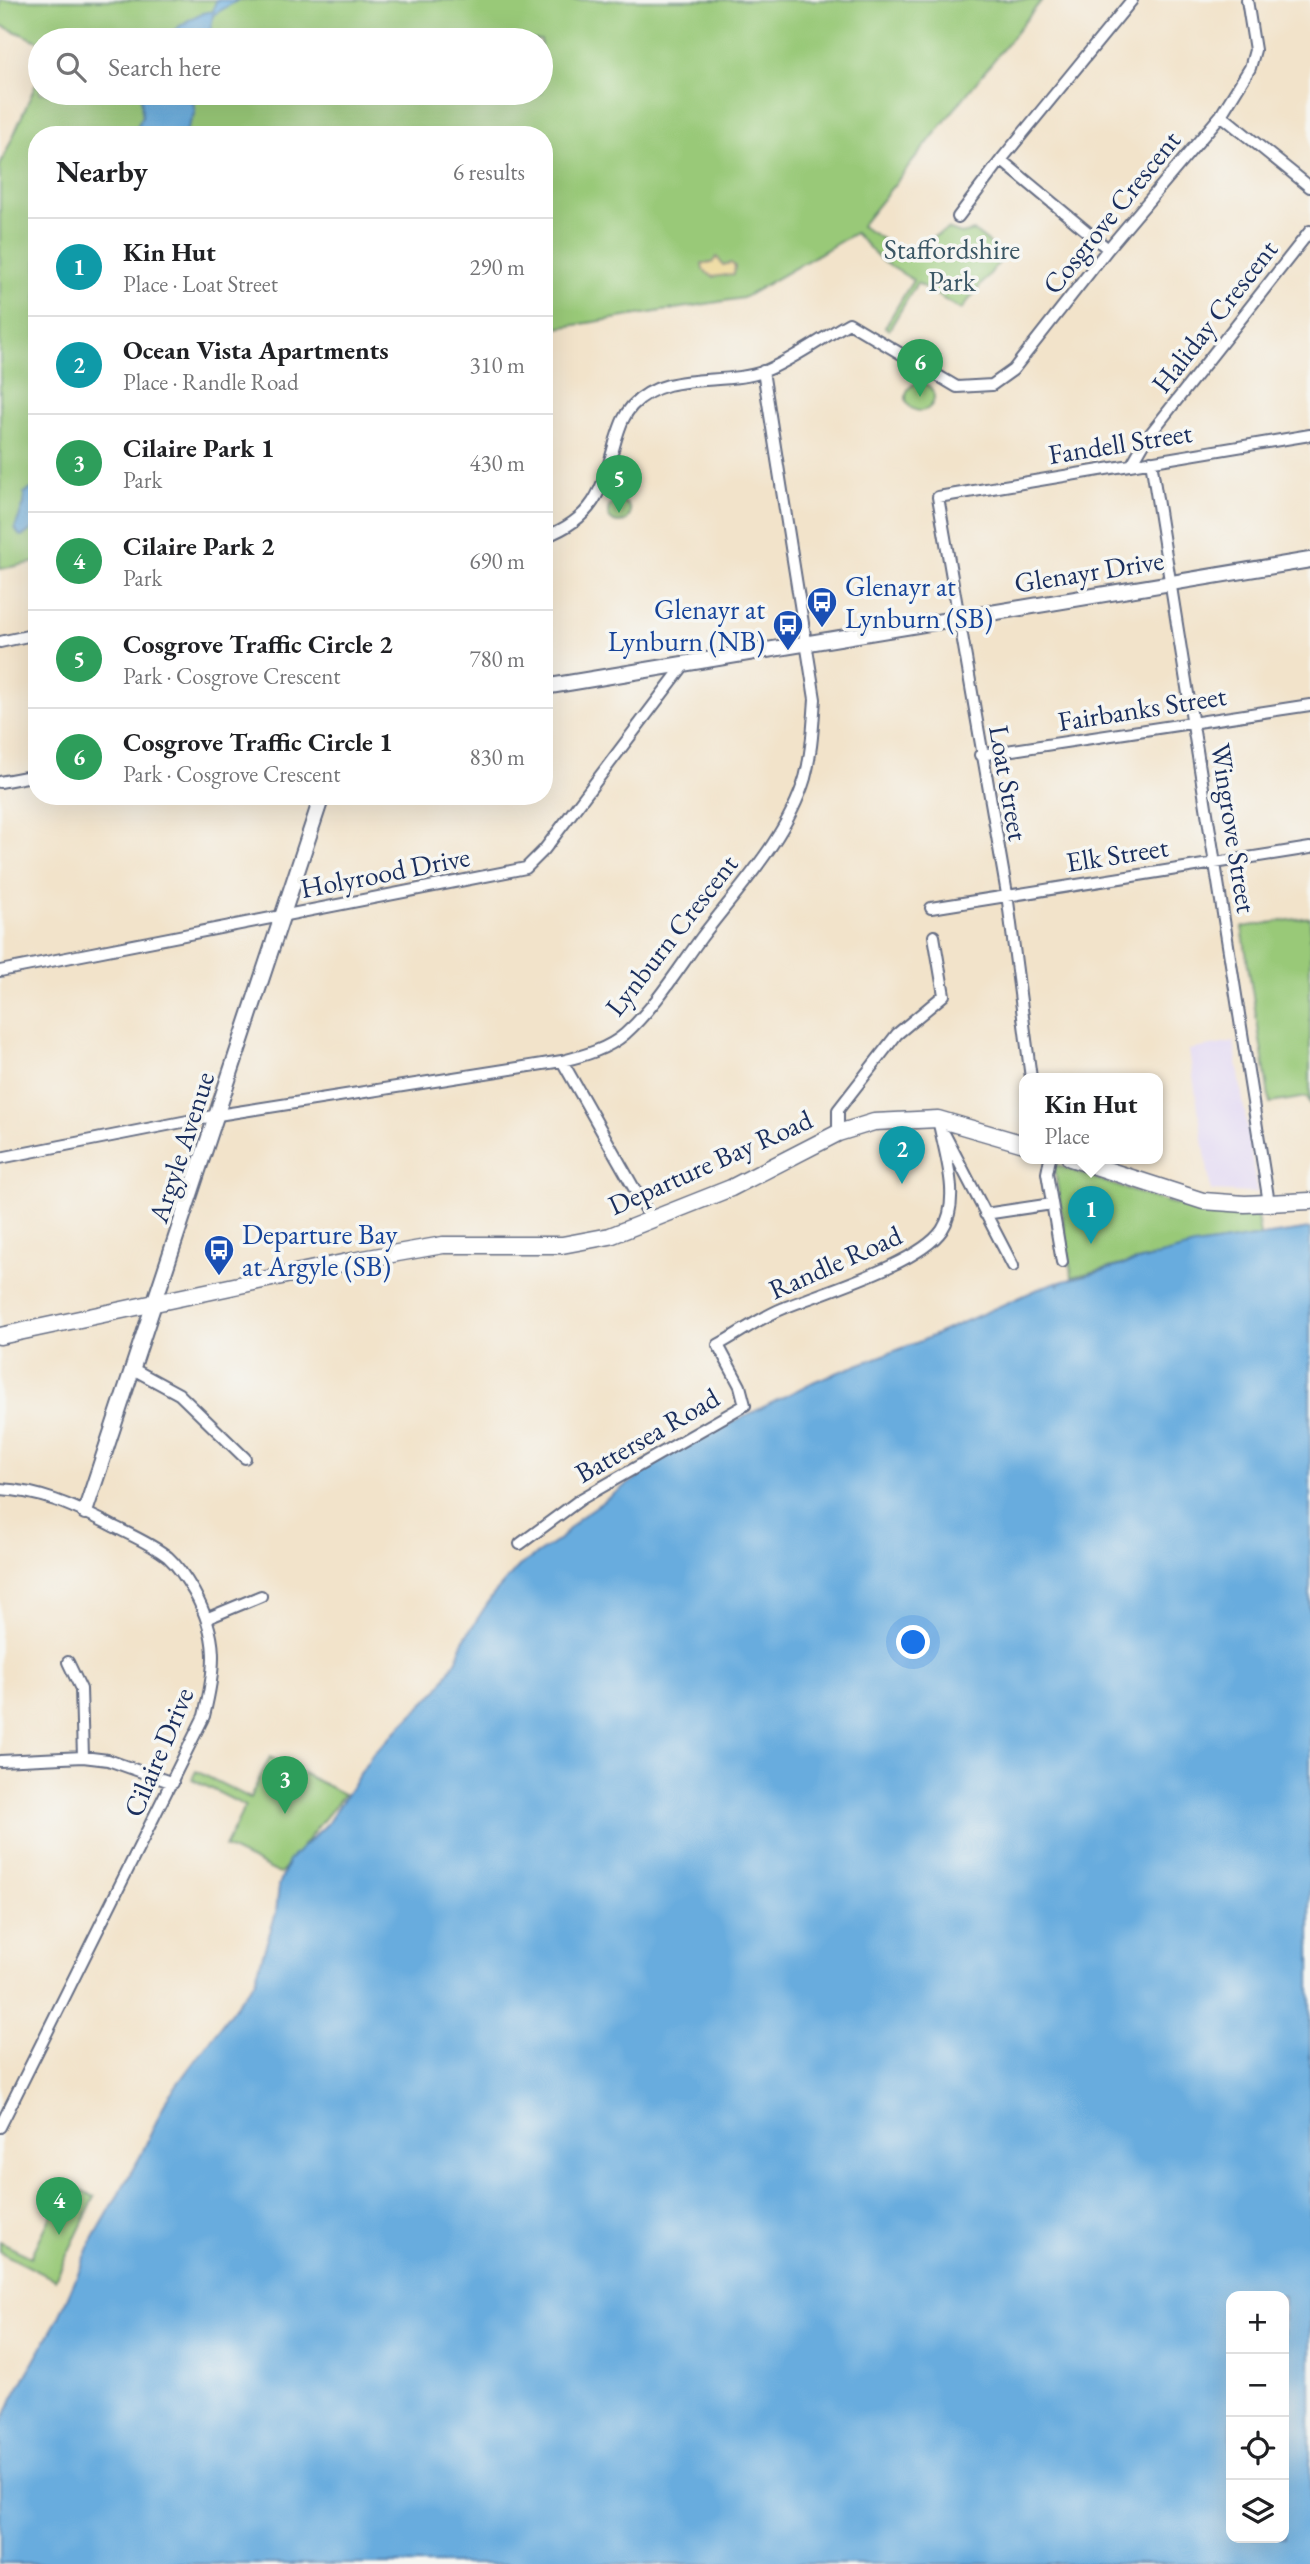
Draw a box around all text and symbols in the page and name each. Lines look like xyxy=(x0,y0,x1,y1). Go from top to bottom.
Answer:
search box xyxy=(28,28,553,105)
icon: search xyxy=(52,48,90,86)
text: Search here xyxy=(108,50,221,84)
street label: Cosgrove Crescent xyxy=(1034,123,1188,301)
text: Nearby xyxy=(56,152,148,191)
text: 6 results xyxy=(453,157,525,187)
park label: Staffordshire Park xyxy=(884,231,1020,299)
street label: Haliday Crescent xyxy=(1143,232,1285,400)
text: Kin Hut xyxy=(123,235,216,269)
text: 1 xyxy=(73,252,85,282)
text: 290 m xyxy=(469,252,525,282)
text: Place · Loat Street xyxy=(123,269,278,299)
text: Ocean Vista Apartments xyxy=(123,333,389,367)
pin: 6 xyxy=(897,339,943,397)
text: 2 xyxy=(73,350,85,380)
text: 310 m xyxy=(469,350,525,380)
text: Place · Randle Road xyxy=(123,367,299,397)
street label: Fandell Street xyxy=(1046,414,1195,472)
text: Cilaire Park 1 xyxy=(123,431,274,465)
text: 3 xyxy=(73,448,85,478)
text: 430 m xyxy=(469,448,525,478)
pin: 5 xyxy=(596,455,642,513)
text: Park xyxy=(123,465,162,495)
text: Cilaire Park 2 xyxy=(123,529,274,563)
street label: Glenayr Drive xyxy=(1012,541,1166,601)
text: 4 xyxy=(73,546,85,576)
text: 690 m xyxy=(469,546,525,576)
text: Park xyxy=(123,563,162,593)
place label: Glenayr at Lynburn (SB) xyxy=(845,568,993,636)
bus stop icon: Glenayr at Lynburn (SB) xyxy=(805,585,839,629)
place label: Glenayr at Lynburn (NB) xyxy=(608,591,765,659)
bus stop icon: Glenayr at Lynburn (NB) xyxy=(771,608,805,652)
text: Cosgrove Traffic Circle 2 xyxy=(123,627,393,661)
text: 5 xyxy=(73,644,85,674)
text: 780 m xyxy=(469,644,525,674)
text: Park · Cosgrove Crescent xyxy=(123,661,341,691)
street label: Fairbanks Street xyxy=(1055,677,1229,739)
street label: Loat Street xyxy=(981,722,1037,844)
text: Cosgrove Traffic Circle 1 xyxy=(123,725,393,759)
street label: Wingrove Street xyxy=(1203,741,1265,916)
text: 6 xyxy=(73,742,85,772)
text: 830 m xyxy=(469,742,525,772)
text: Park · Cosgrove Crescent xyxy=(123,759,341,789)
street label: Elk Street xyxy=(1063,828,1171,880)
street label: Holyrood Drive xyxy=(297,838,473,906)
street label: Lynburn Crescent xyxy=(597,847,745,1023)
street label: Argyle Avenue xyxy=(139,1067,222,1228)
popup xyxy=(1019,1073,1163,1164)
text: Kin Hut xyxy=(1045,1087,1137,1121)
street label: Departure Bay Road xyxy=(602,1101,818,1223)
text: Place xyxy=(1045,1121,1090,1151)
pin: 2 xyxy=(879,1126,925,1184)
pin: 1 xyxy=(1068,1186,1114,1244)
place label: Departure Bay at Argyle (SB) xyxy=(242,1216,398,1284)
street label: Randle Road xyxy=(763,1216,908,1307)
bus stop icon: Departure Bay at Argyle (SB) xyxy=(202,1233,236,1277)
street label: Battersea Road xyxy=(568,1379,726,1491)
your location xyxy=(896,1625,930,1659)
street label: Cilaire Drive xyxy=(115,1682,201,1822)
pin: 3 xyxy=(262,1756,308,1814)
pin: 4 xyxy=(36,2177,82,2235)
map controls xyxy=(1226,2291,1289,2543)
button: + xyxy=(1226,2291,1289,2354)
button: − xyxy=(1226,2354,1289,2417)
button: locate xyxy=(1226,2417,1289,2480)
button: layers xyxy=(1226,2480,1289,2543)

